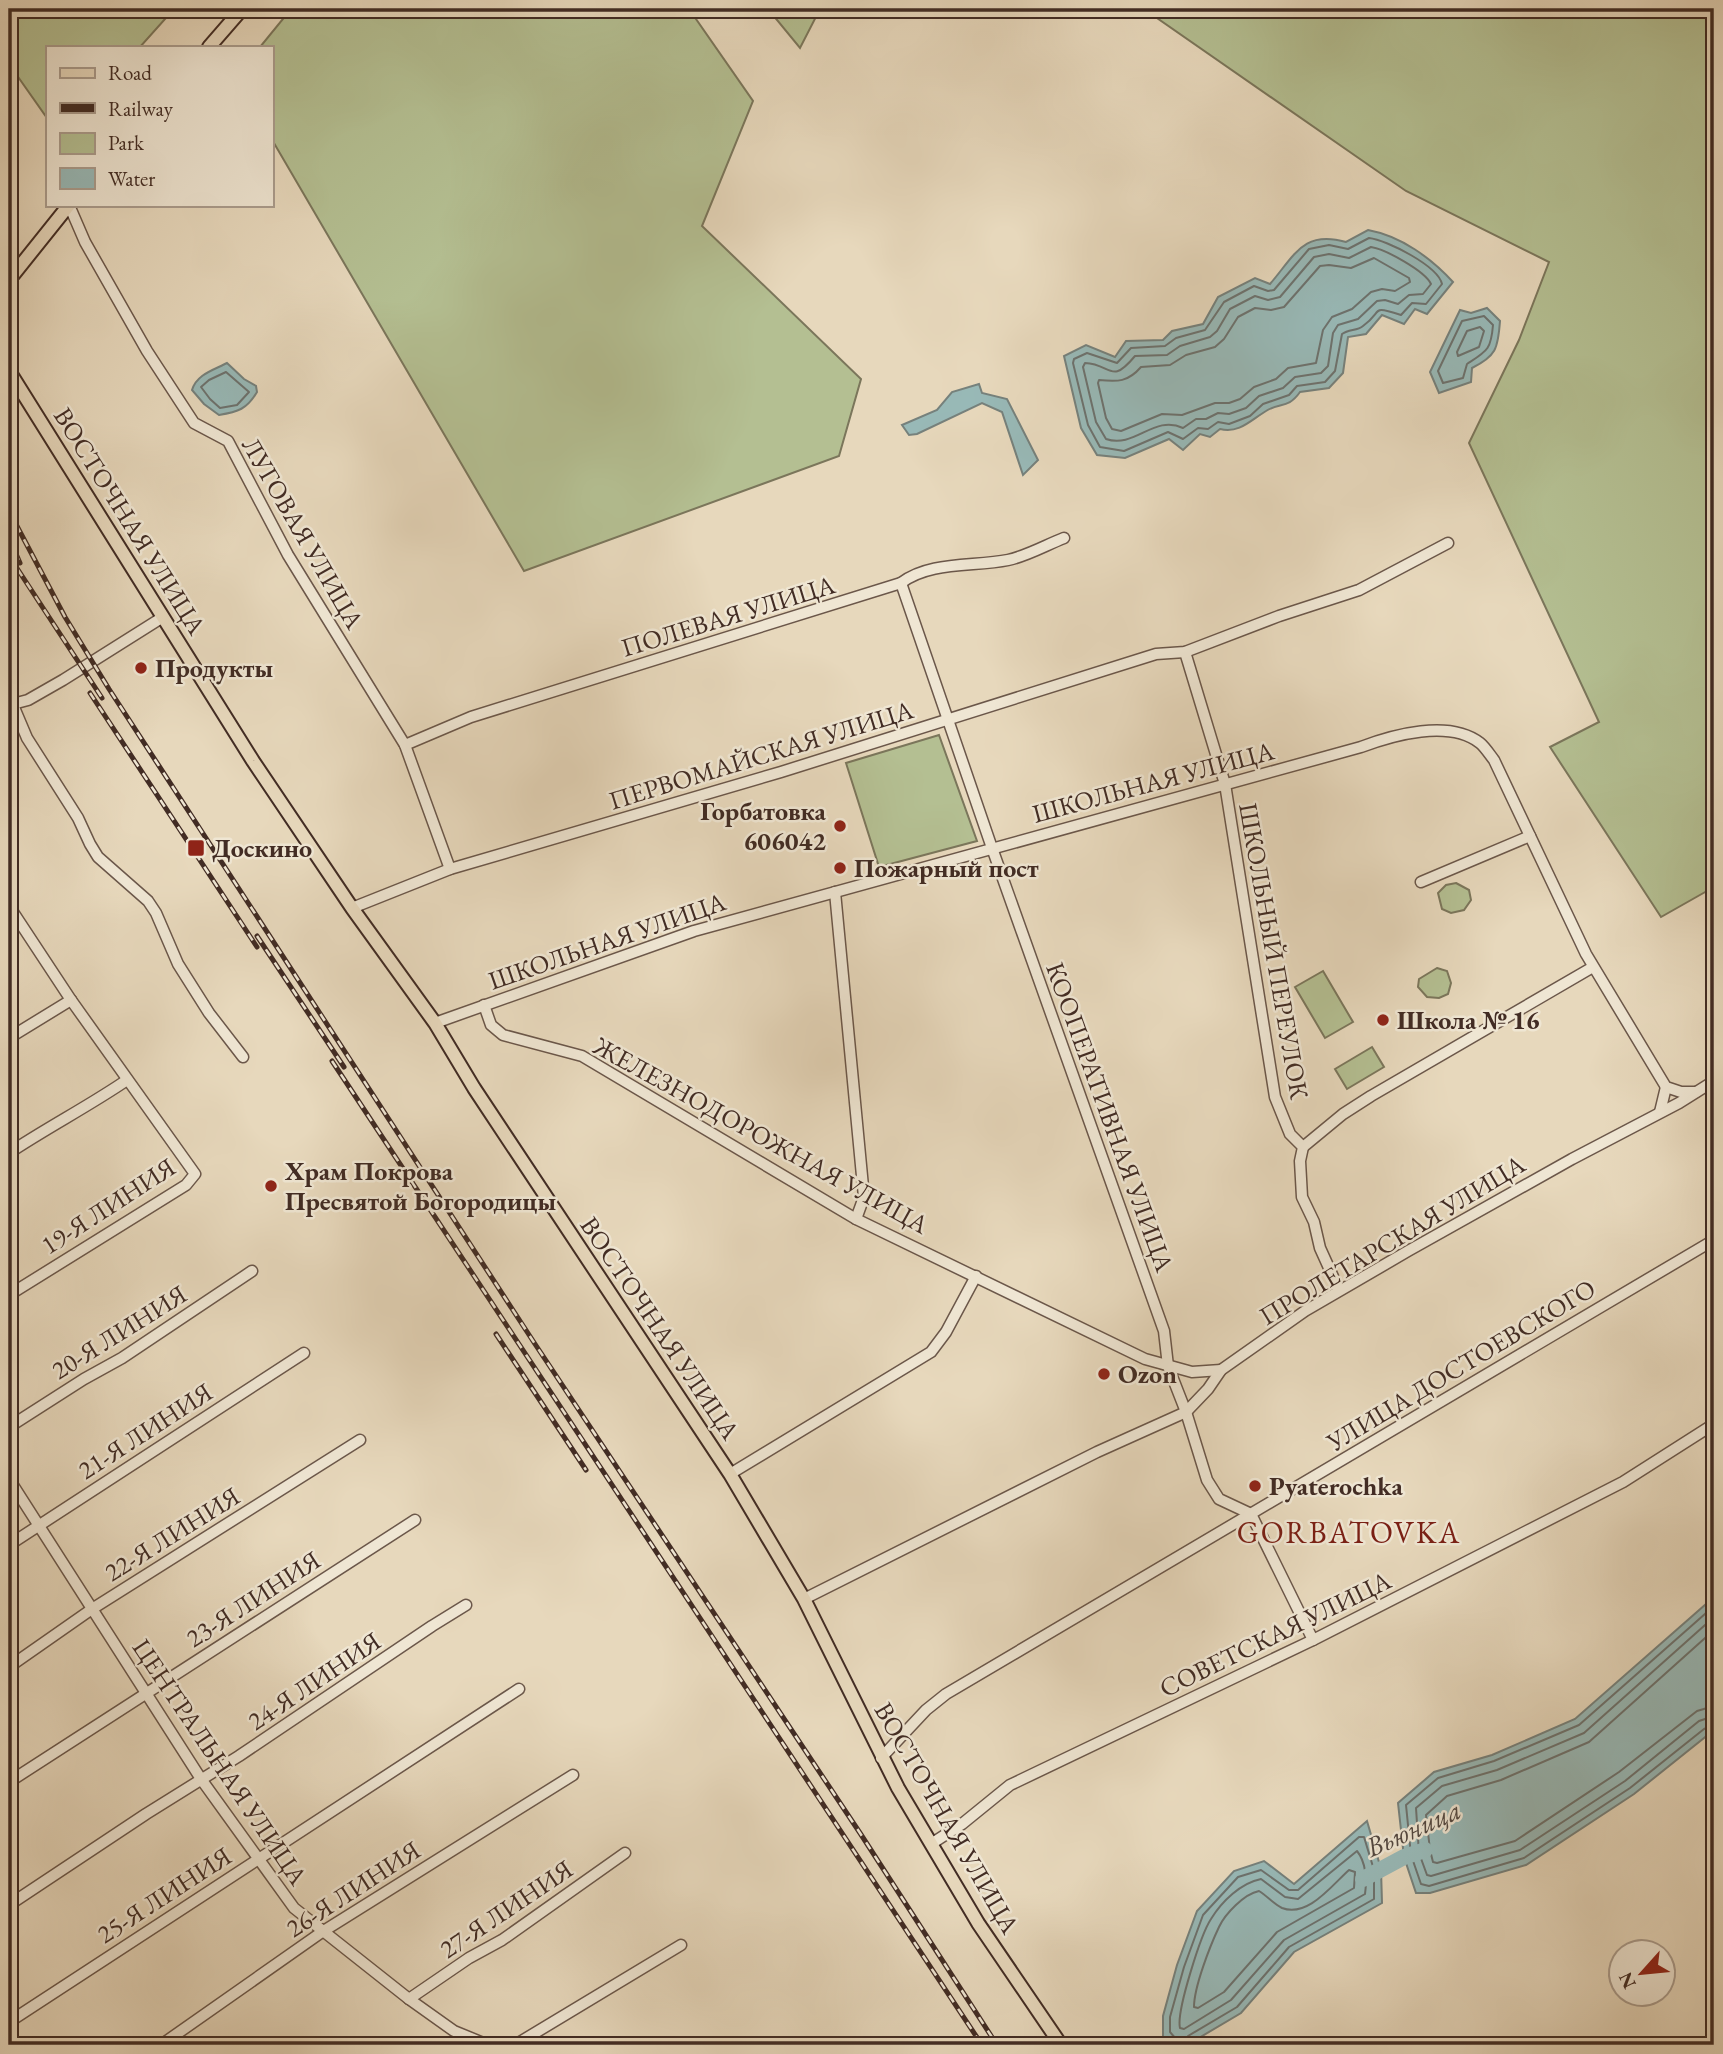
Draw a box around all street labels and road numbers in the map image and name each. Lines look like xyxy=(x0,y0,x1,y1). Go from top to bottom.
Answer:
street label: ВОСТОЧНАЯ УЛИЦА xyxy=(46,401,214,642)
street label: ЛУГОВАЯ УЛИЦА xyxy=(234,431,372,636)
street label: ПОЛЕВАЯ УЛИЦА xyxy=(617,567,840,665)
street label: ПЕРВОМАЙСКАЯ УЛИЦА xyxy=(605,692,918,818)
street label: ШКОЛЬНАЯ УЛИЦА xyxy=(1028,733,1279,831)
street label: ШКОЛЬНЫЙ ПЕРЕУЛОК xyxy=(1231,800,1317,1103)
street label: ШКОЛЬНАЯ УЛИЦА xyxy=(484,884,731,998)
street label: КООПЕРАТИВНАЯ УЛИЦА xyxy=(1038,958,1182,1277)
street label: ЖЕЛЕЗНОДОРОЖНАЯ УЛИЦА xyxy=(587,1028,935,1242)
street label: ПРОЛЕТАРСКАЯ УЛИЦА xyxy=(1253,1147,1532,1333)
street label: 19-Я ЛИНИЯ xyxy=(34,1150,182,1262)
street label: ВОСТОЧНАЯ УЛИЦА xyxy=(573,1210,748,1447)
street label: УЛИЦА ДОСТОЕВСКОГО xyxy=(1319,1271,1602,1459)
street label: 20-Я ЛИНИЯ xyxy=(45,1277,193,1387)
street label: 21-Я ЛИНИЯ xyxy=(71,1375,219,1487)
street label: 22-Я ЛИНИЯ xyxy=(98,1479,246,1589)
street label: 23-Я ЛИНИЯ xyxy=(179,1543,327,1655)
street label: СОВЕТСКАЯ УЛИЦА xyxy=(1154,1563,1397,1705)
street label: 24-Я ЛИНИЯ xyxy=(241,1624,387,1738)
street label: ЦЕНТРАЛЬНАЯ УЛИЦА xyxy=(125,1632,316,1893)
street label: ВОСТОЧНАЯ УЛИЦА xyxy=(867,1696,1028,1941)
street label: 26-Я ЛИНИЯ xyxy=(279,1833,427,1945)
street label: 25-Я ЛИНИЯ xyxy=(90,1839,238,1951)
street label: 27-Я ЛИНИЯ xyxy=(433,1852,579,1966)

